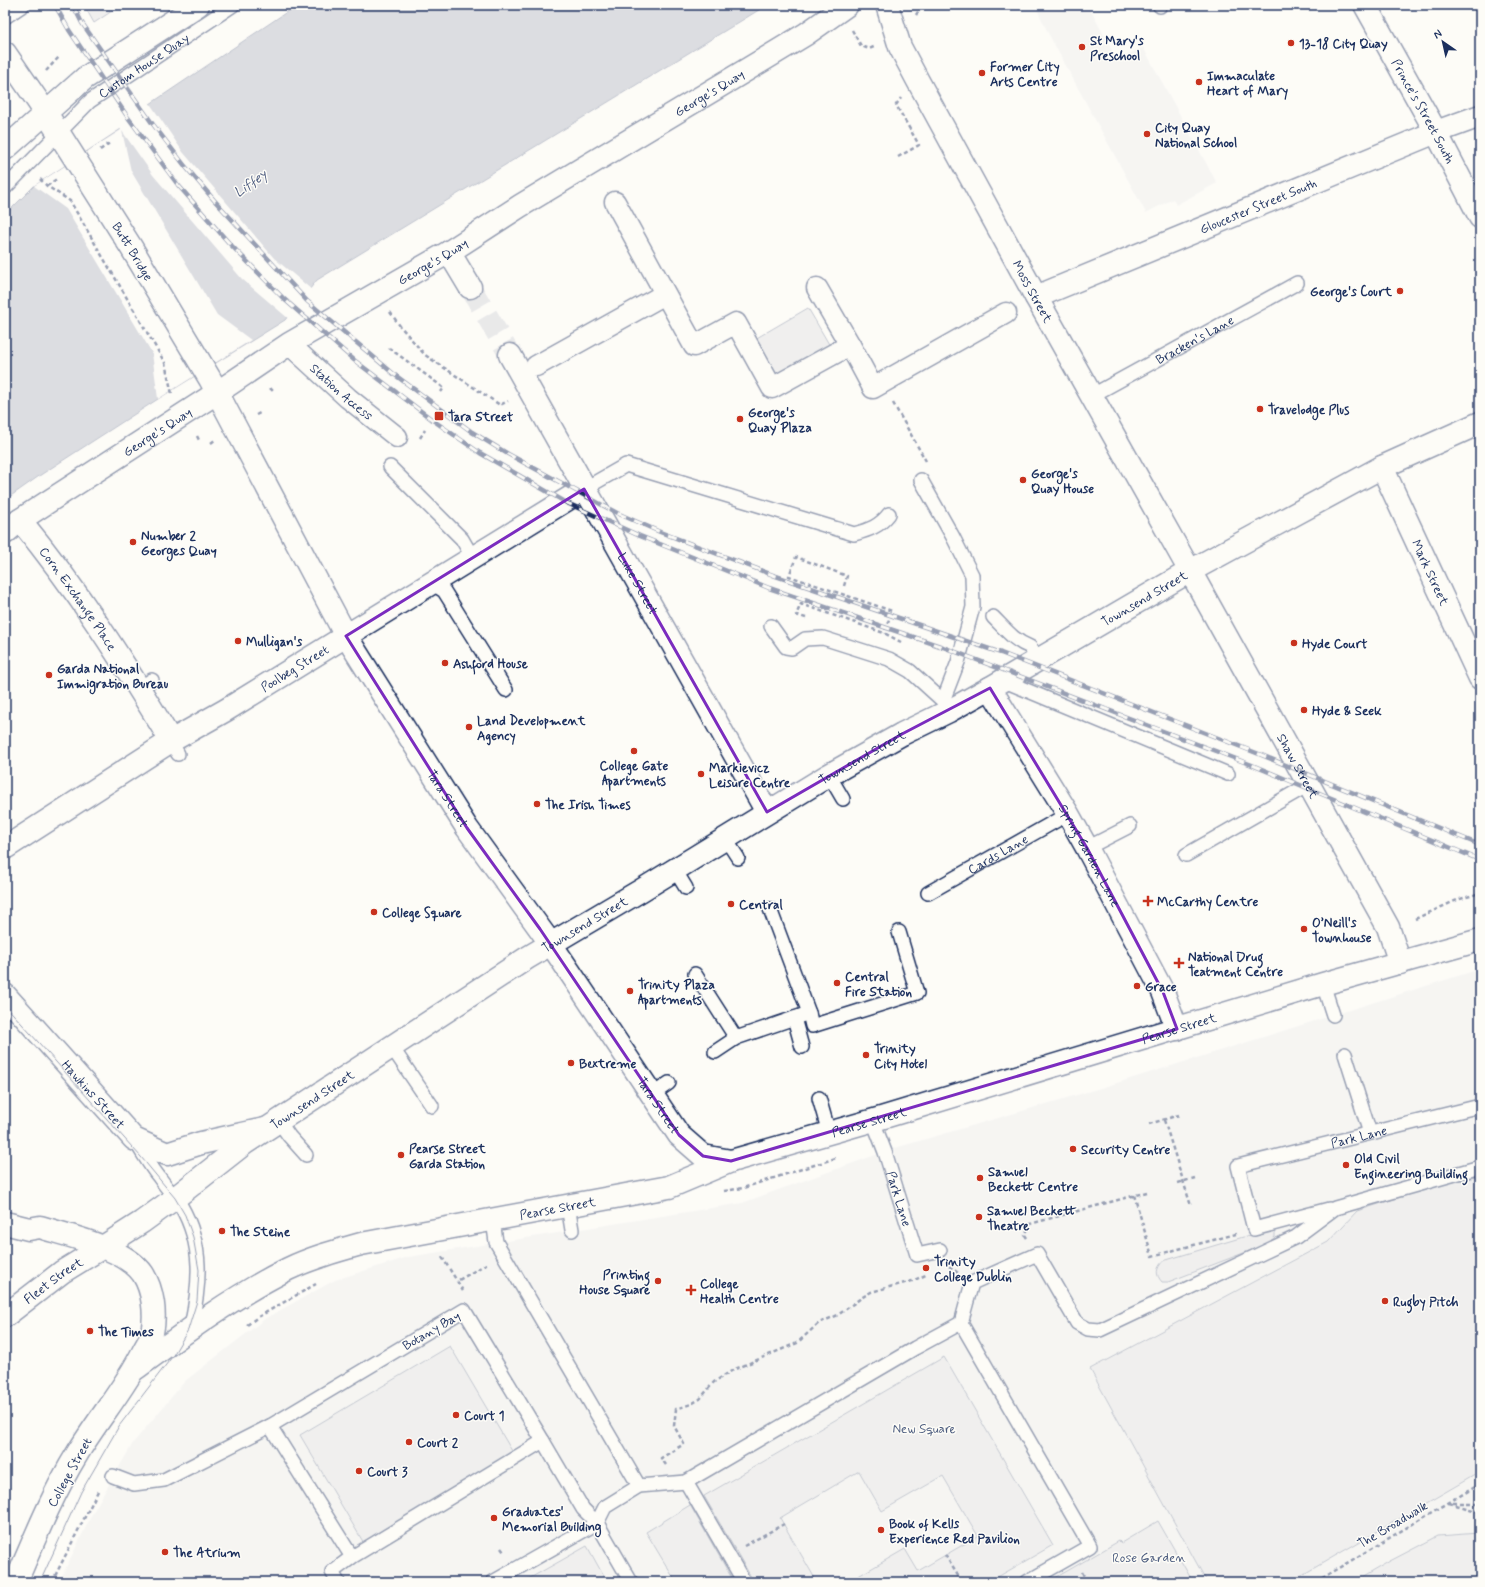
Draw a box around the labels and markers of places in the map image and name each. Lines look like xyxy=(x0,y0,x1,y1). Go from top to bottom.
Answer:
place label: St Mary's Preschool xyxy=(1090,33,1144,65)
place label: 13-18 City Quay xyxy=(1299,36,1388,53)
marker: 13-18 City Quay xyxy=(1286,38,1296,48)
marker: St Mary's Preschool xyxy=(1077,42,1087,52)
place label: Former City Arts Centre xyxy=(990,59,1060,91)
marker: Former City Arts Centre xyxy=(977,68,987,78)
place label: Immaculate Heart of Mary xyxy=(1207,68,1288,100)
marker: Immaculate Heart of Mary xyxy=(1194,77,1204,87)
place label: City Quay National School xyxy=(1155,120,1237,152)
marker: City Quay National School xyxy=(1142,129,1152,139)
place label: George's Court xyxy=(1310,284,1392,303)
marker: George's Court xyxy=(1395,286,1405,296)
place label: Travelodge Plus xyxy=(1268,402,1349,421)
marker: Travelodge Plus xyxy=(1255,404,1265,414)
place label: George's Quay Plaza xyxy=(748,405,812,437)
place label: Tara Street xyxy=(448,409,514,426)
marker: Tara Street xyxy=(433,410,445,422)
marker: George's Quay Plaza xyxy=(735,414,745,424)
place label: George's Quay House xyxy=(1031,466,1094,498)
marker: George's Quay House xyxy=(1018,475,1028,485)
place label: Number 2 Georges Quay xyxy=(141,528,217,562)
marker: Number 2 Georges Quay xyxy=(128,537,138,547)
place label: Mulligan's xyxy=(246,634,303,652)
marker: Mulligan's xyxy=(233,636,243,646)
place label: Hyde Court xyxy=(1302,636,1368,653)
marker: Hyde Court xyxy=(1289,638,1299,648)
place label: Ashford House xyxy=(453,656,528,675)
marker: Ashford House xyxy=(440,658,450,668)
place label: Garda National Immigration Bureau xyxy=(57,661,169,695)
marker: Garda National Immigration Bureau xyxy=(44,670,54,680)
place label: Hyde & Seek xyxy=(1312,703,1382,720)
marker: Hyde & Seek xyxy=(1299,705,1309,715)
place label: Land Development Agency xyxy=(477,713,586,746)
marker: Land Development Agency xyxy=(464,722,474,732)
marker: College Gate Apartments xyxy=(629,746,639,756)
place label: College Gate Apartments xyxy=(600,758,669,791)
place label: Markievicz Leisure Centre xyxy=(709,760,791,792)
marker: Markievicz Leisure Centre xyxy=(696,769,706,779)
place label: The Irish Times xyxy=(545,797,631,814)
marker: The Irish Times xyxy=(532,799,542,809)
place label: McCarthy Centre xyxy=(1157,894,1258,911)
marker: McCarthy Centre xyxy=(1142,895,1154,907)
place label: Central xyxy=(739,897,783,914)
marker: Central xyxy=(726,899,736,909)
place label: College Square xyxy=(382,905,462,923)
marker: College Square xyxy=(369,907,379,917)
place label: O’Neill's Townhouse xyxy=(1312,915,1372,947)
marker: O’Neill's Townhouse xyxy=(1299,924,1309,934)
place label: National Drug Teatment Centre xyxy=(1188,949,1283,981)
marker: National Drug Teatment Centre xyxy=(1173,957,1185,969)
place label: Central Fire Station xyxy=(845,969,912,1001)
place label: Trinity Plaza Apartments xyxy=(638,977,715,1010)
marker: Central Fire Station xyxy=(832,978,842,988)
place label: Grace xyxy=(1145,979,1177,996)
marker: Grace xyxy=(1132,981,1142,991)
marker: Trinity Plaza Apartments xyxy=(625,986,635,996)
place label: Trinity City Hotel xyxy=(874,1041,927,1073)
marker: Trinity City Hotel xyxy=(861,1050,871,1060)
place label: Bextreme xyxy=(579,1056,636,1073)
marker: Bextreme xyxy=(566,1058,576,1068)
place label: Pearse Street Garda Station xyxy=(409,1141,486,1173)
place label: Security Centre xyxy=(1081,1142,1171,1159)
marker: Security Centre xyxy=(1068,1144,1078,1154)
marker: Pearse Street Garda Station xyxy=(396,1150,406,1160)
place label: Old Civil Engineering Building xyxy=(1354,1151,1468,1186)
marker: Old Civil Engineering Building xyxy=(1341,1160,1351,1170)
place label: Samuel Beckett Centre xyxy=(988,1164,1078,1196)
marker: Samuel Beckett Centre xyxy=(975,1173,985,1183)
place label: Samuel Beckett Theatre xyxy=(987,1203,1077,1235)
marker: Samuel Beckett Theatre xyxy=(974,1212,984,1222)
place label: The Steine xyxy=(230,1224,291,1241)
marker: The Steine xyxy=(217,1226,227,1236)
place label: Trinity College Dublin xyxy=(934,1254,1012,1287)
marker: Trinity College Dublin xyxy=(921,1263,931,1273)
place label: Printing House Square xyxy=(579,1267,650,1299)
marker: Printing House Square xyxy=(653,1276,663,1286)
place label: College Health Centre xyxy=(700,1276,779,1308)
marker: College Health Centre xyxy=(685,1284,697,1296)
place label: Rugby Pitch xyxy=(1393,1294,1459,1314)
marker: Rugby Pitch xyxy=(1380,1296,1390,1306)
place label: The Times xyxy=(98,1324,154,1341)
marker: The Times xyxy=(85,1326,95,1336)
place label: Court 1 xyxy=(464,1408,505,1425)
marker: Court 1 xyxy=(451,1410,461,1420)
place label: Court 2 xyxy=(417,1435,459,1452)
marker: Court 2 xyxy=(404,1437,414,1447)
place label: Court 3 xyxy=(367,1464,408,1481)
marker: Court 3 xyxy=(354,1466,364,1476)
place label: Graduates' Memorial Building xyxy=(502,1504,602,1538)
marker: Graduates' Memorial Building xyxy=(489,1513,499,1523)
place label: Book of Kells Experience Red Pavilion xyxy=(889,1516,1020,1548)
marker: Book of Kells Experience Red Pavilion xyxy=(876,1525,886,1535)
place label: The Atrium xyxy=(173,1545,241,1562)
marker: The Atrium xyxy=(160,1547,170,1557)

